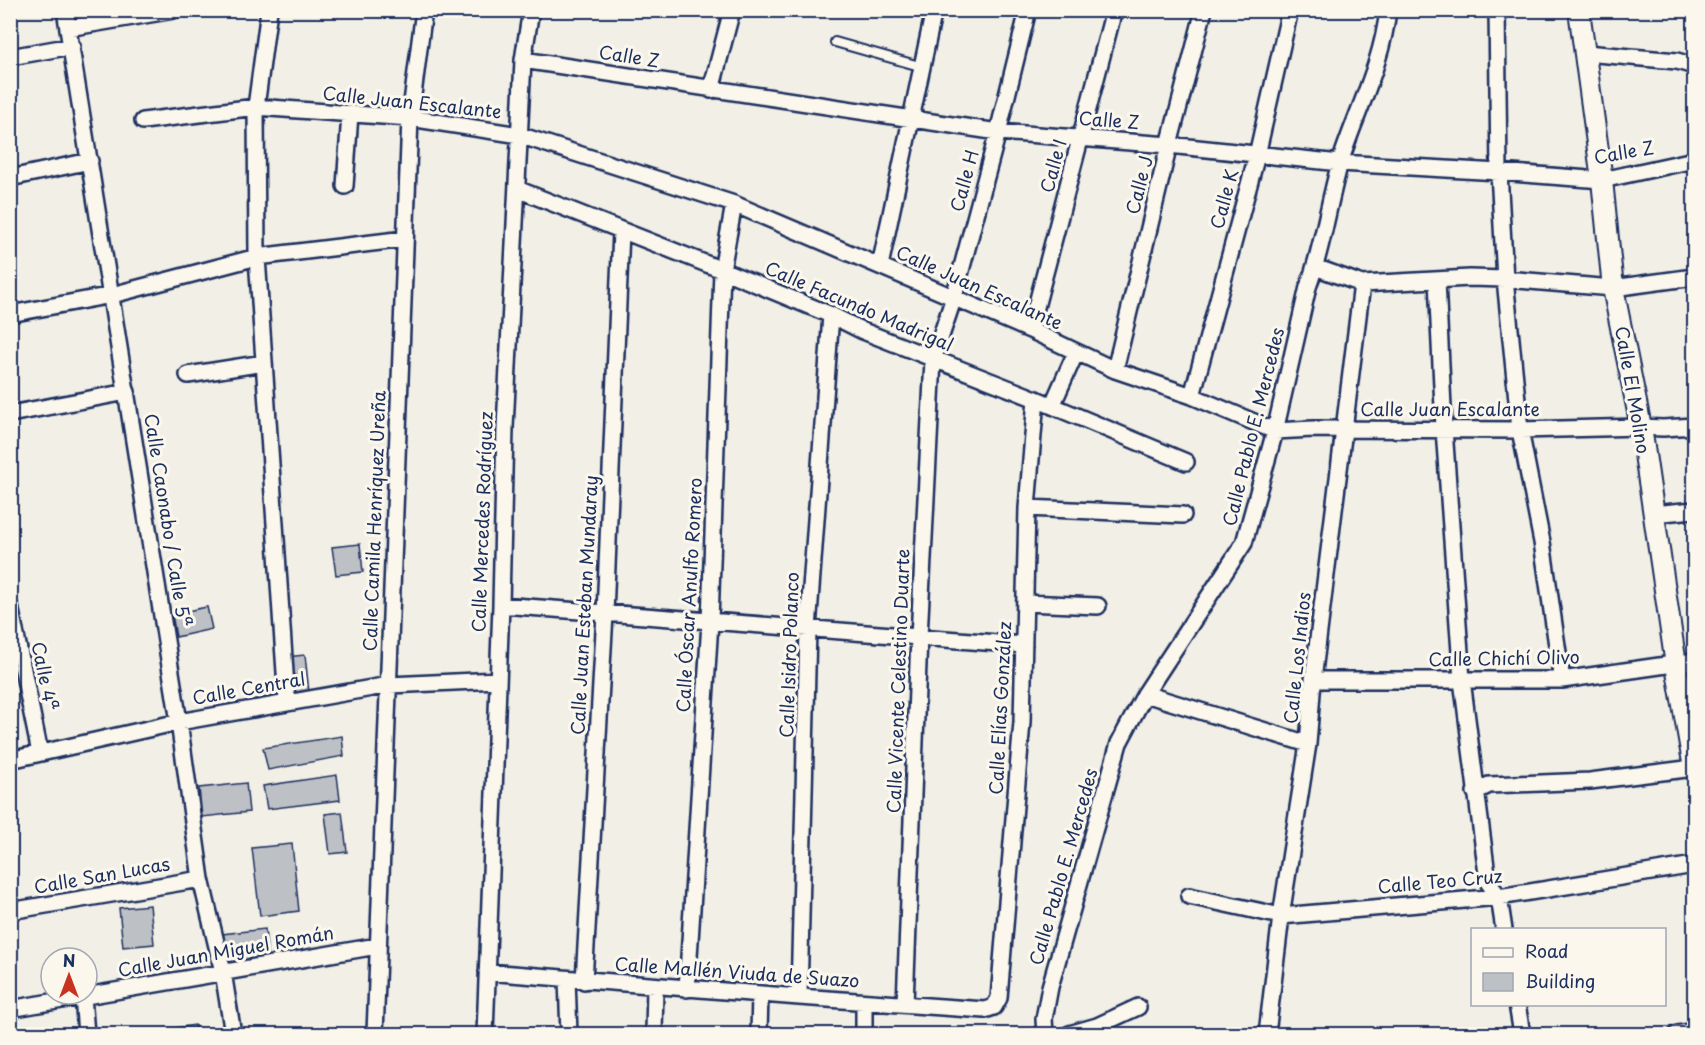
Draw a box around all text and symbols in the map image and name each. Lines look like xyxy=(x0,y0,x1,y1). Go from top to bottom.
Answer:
street label: Calle Z xyxy=(597,37,661,74)
street label: Calle Juan Escalante xyxy=(321,79,503,124)
street label: Calle Z xyxy=(1078,104,1140,135)
street label: Calle Z xyxy=(1592,133,1656,170)
street label: Calle I xyxy=(1032,136,1073,195)
street label: Calle H xyxy=(942,147,985,215)
street label: Calle J xyxy=(1118,152,1159,217)
street label: Calle K xyxy=(1203,166,1245,232)
street label: Calle Juan Escalante xyxy=(892,238,1067,335)
street label: Calle Facundo Madrigal xyxy=(761,254,958,358)
street label: Calle Pablo E. Mercedes xyxy=(1215,324,1290,529)
street label: Calle El Molino xyxy=(1609,324,1658,456)
street label: Calle Camila Henríquez Ureña xyxy=(355,389,392,652)
street label: Calle Juan Escalante xyxy=(1360,395,1540,422)
street label: Calle Mercedes Rodríguez xyxy=(464,411,499,633)
street label: Calle Caonabo / Calle 5ª xyxy=(138,412,199,628)
street label: Calle Juan Esteban Mundaray xyxy=(563,474,604,736)
street label: Calle Óscar Anulfo Romero xyxy=(669,477,708,713)
street label: Calle Vicente Celestino Duarte xyxy=(879,548,916,814)
street label: Calle Isidro Polanco xyxy=(772,572,805,738)
street label: Calle Los Indios xyxy=(1276,591,1317,725)
street label: Calle Elías González xyxy=(981,620,1018,795)
street label: Calle 4ª xyxy=(26,639,65,713)
street label: Calle Chichí Olivo xyxy=(1428,643,1580,672)
street label: Calle Central xyxy=(190,664,307,711)
street label: Calle Pablo E. Mercedes xyxy=(1021,765,1104,968)
street label: Calle San Lucas xyxy=(32,849,172,900)
street label: Calle Teo Cruz xyxy=(1376,862,1504,899)
street label: Calle Juan Miguel Román xyxy=(116,918,336,983)
legend xyxy=(1471,928,1666,1006)
text: Road xyxy=(1525,937,1569,964)
north arrow xyxy=(39,946,99,1006)
text: N xyxy=(63,948,75,972)
street label: Calle Mallén Viuda de Suazo xyxy=(614,949,860,994)
text: Building xyxy=(1525,967,1595,994)

